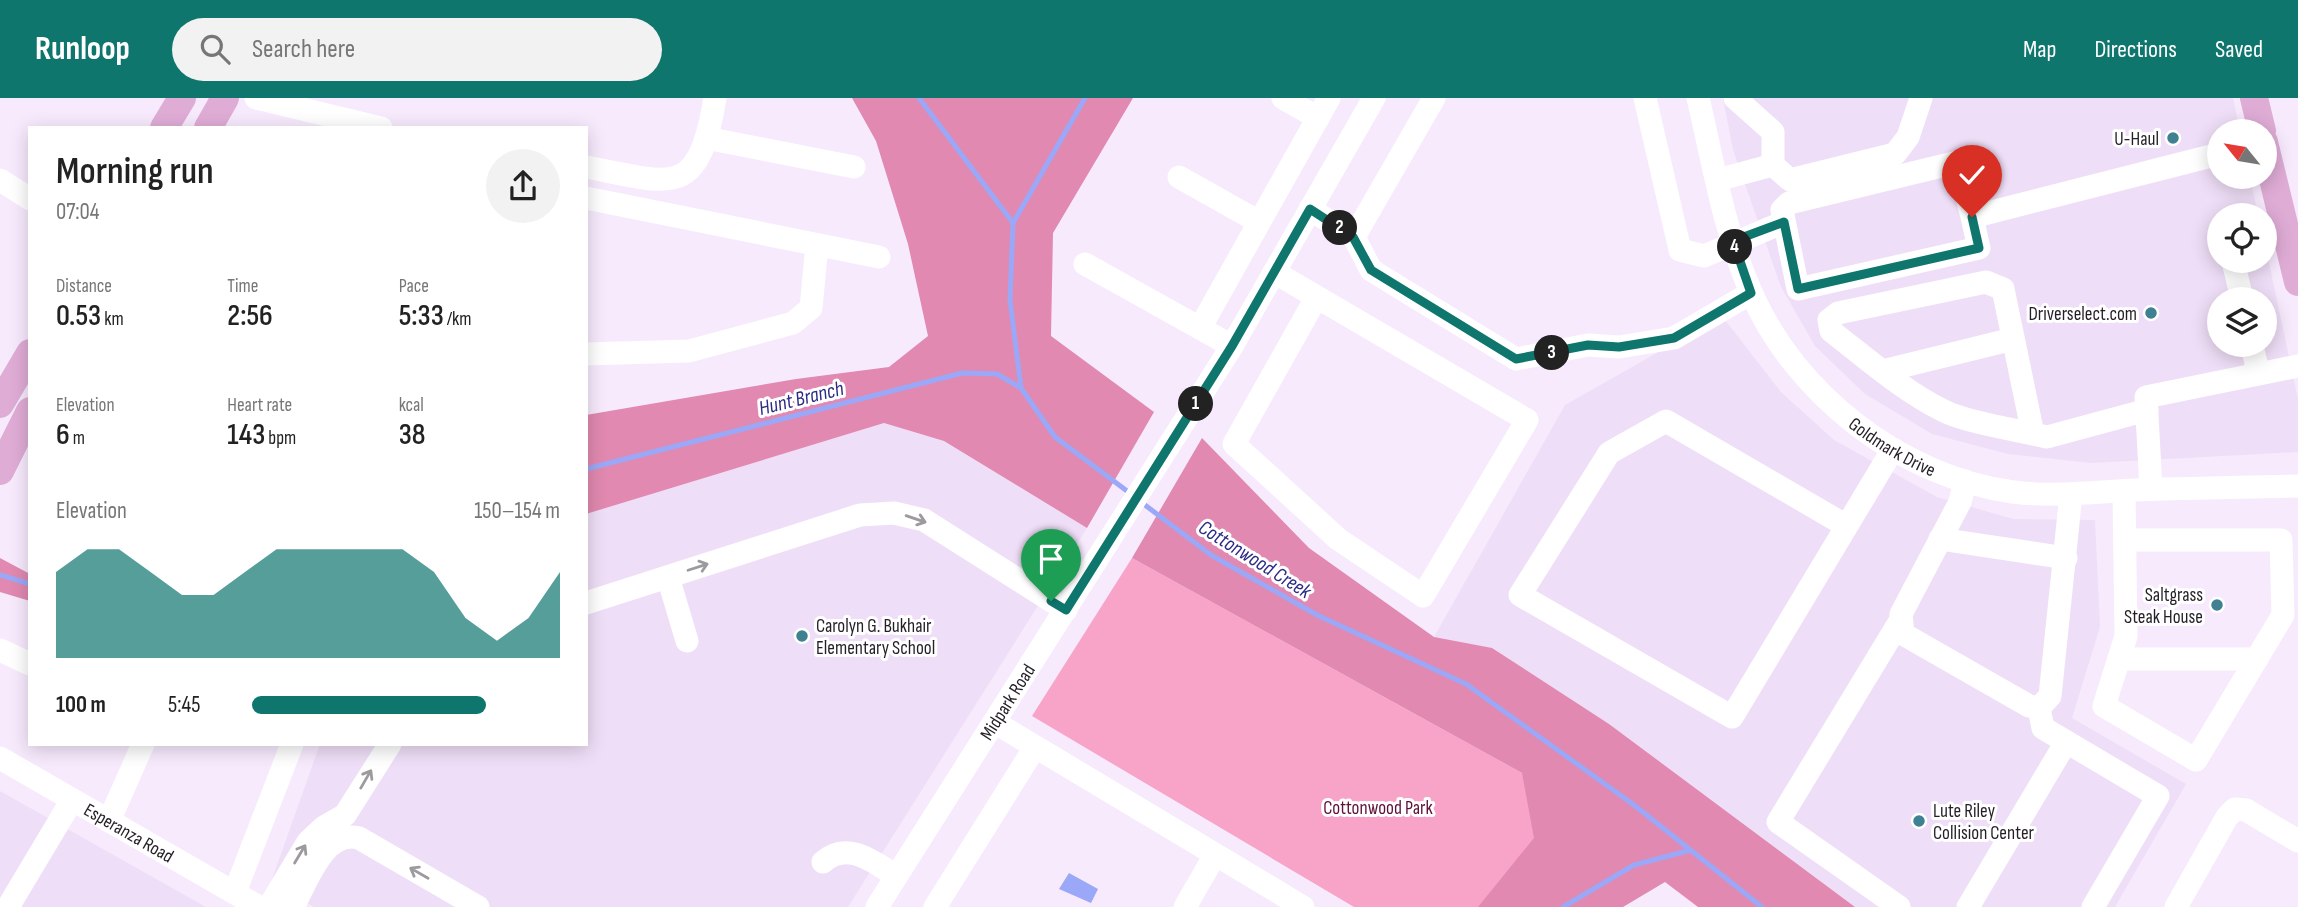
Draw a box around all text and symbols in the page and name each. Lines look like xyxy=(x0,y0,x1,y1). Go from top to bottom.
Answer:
search box xyxy=(172,18,662,81)
text: Runloop xyxy=(35,29,130,69)
icon: search xyxy=(196,30,234,68)
text: Search here xyxy=(252,34,355,65)
text: Map xyxy=(2023,35,2056,64)
text: Directions xyxy=(2094,35,2177,64)
text: Saved xyxy=(2215,35,2263,64)
north arrow xyxy=(2207,119,2277,189)
map controls xyxy=(2207,119,2277,357)
place label: U-Haul xyxy=(2114,128,2159,151)
marker: U-Haul xyxy=(2165,130,2181,146)
pin xyxy=(1942,145,2002,217)
text: Morning run xyxy=(56,149,214,194)
button: share xyxy=(486,149,560,223)
icon: check xyxy=(1953,156,1991,194)
text: 07:04 xyxy=(56,198,99,226)
button: locate xyxy=(2207,203,2277,273)
pin: 2 xyxy=(1322,211,1358,246)
text: 2 xyxy=(1335,216,1344,239)
pin: 4 xyxy=(1718,230,1752,264)
text: 4 xyxy=(1730,235,1739,258)
text: Distance xyxy=(56,275,112,298)
text: Time xyxy=(227,275,258,298)
text: Pace xyxy=(399,275,429,298)
button: layers xyxy=(2207,287,2277,357)
text: 0.53 xyxy=(56,298,101,334)
text: 2:56 xyxy=(227,298,273,334)
text: 5:33 xyxy=(399,298,444,334)
place label: Driverselect.com xyxy=(2028,303,2137,326)
marker: Driverselect.com xyxy=(2143,305,2159,321)
text: km xyxy=(101,308,124,331)
text: /km xyxy=(444,308,472,331)
pin: 3 xyxy=(1534,336,1570,370)
text: 3 xyxy=(1547,341,1556,364)
water label: Hunt Branch xyxy=(756,376,846,421)
pin: 1 xyxy=(1178,386,1214,422)
text: 1 xyxy=(1192,392,1199,415)
text: Elevation xyxy=(56,394,115,417)
text: Heart rate xyxy=(227,394,292,417)
text: kcal xyxy=(399,394,424,417)
street label: Goldmark Drive xyxy=(1843,413,1939,482)
text: 6 xyxy=(56,417,70,453)
text: 143 xyxy=(227,417,265,453)
text: 38 xyxy=(399,417,425,453)
text: m xyxy=(70,427,85,450)
text: bpm xyxy=(265,427,296,450)
text: Elevation xyxy=(56,497,127,525)
text: 150–154 m xyxy=(474,497,560,525)
one-way arrow xyxy=(905,514,927,526)
water label: Cottonwood Creek xyxy=(1194,515,1317,605)
pin xyxy=(1021,529,1081,601)
icon: arrive xyxy=(1032,540,1070,578)
one-way arrow xyxy=(686,560,708,572)
place label: Saltgrass Steak House xyxy=(2124,584,2203,629)
marker: Saltgrass Steak House xyxy=(2209,597,2225,613)
place label: Carolyn G. Bukhair Elementary School xyxy=(816,615,935,660)
marker: Carolyn G. Bukhair Elementary School xyxy=(794,628,810,644)
street label: Midpark Road xyxy=(976,660,1041,745)
text: 100 m xyxy=(56,691,106,719)
text: 5:45 xyxy=(168,691,200,719)
one-way arrow xyxy=(359,769,373,789)
park label: Cottonwood Park xyxy=(1323,797,1433,820)
street label: Esperanza Road xyxy=(79,799,177,868)
place label: Lute Riley Collision Center xyxy=(1933,800,2035,845)
marker: Lute Riley Collision Center xyxy=(1911,813,1927,829)
one-way arrow xyxy=(294,845,308,865)
one-way arrow xyxy=(409,866,429,880)

